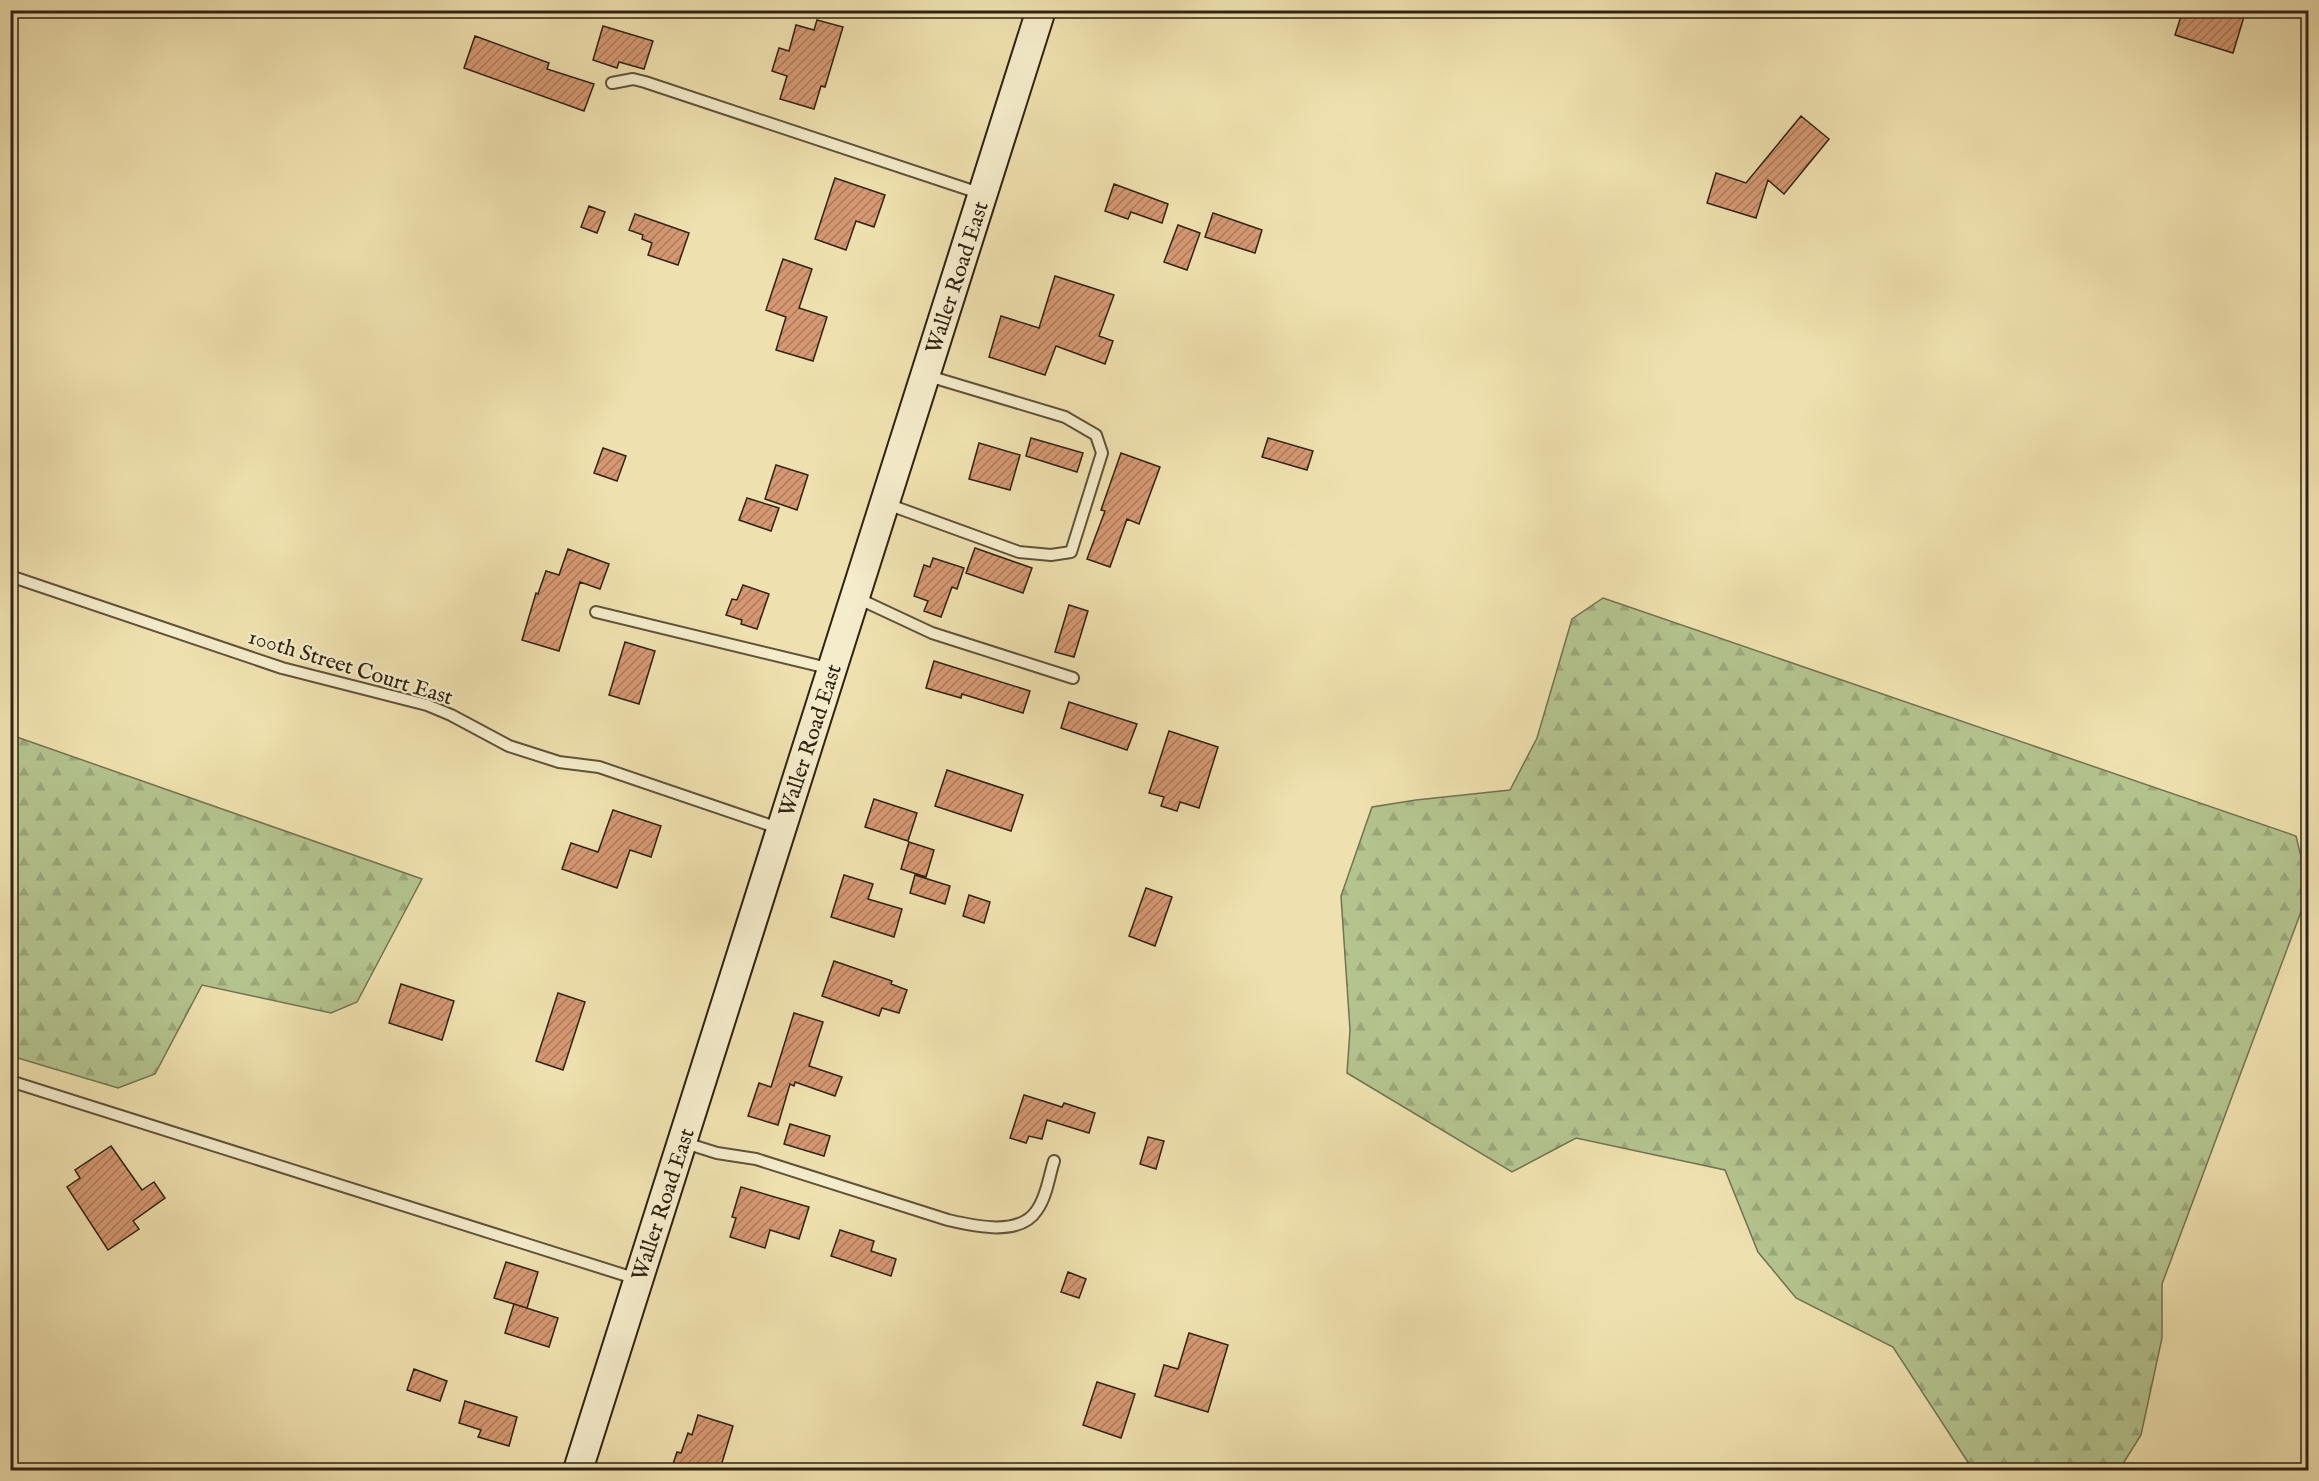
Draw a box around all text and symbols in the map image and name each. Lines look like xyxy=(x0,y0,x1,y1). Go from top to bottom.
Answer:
street label: Waller Road East xyxy=(920,197,996,357)
street label: 100th Street Court East xyxy=(245,623,457,713)
street label: Waller Road East xyxy=(773,660,849,820)
street label: Waller Road East xyxy=(626,1124,702,1284)

